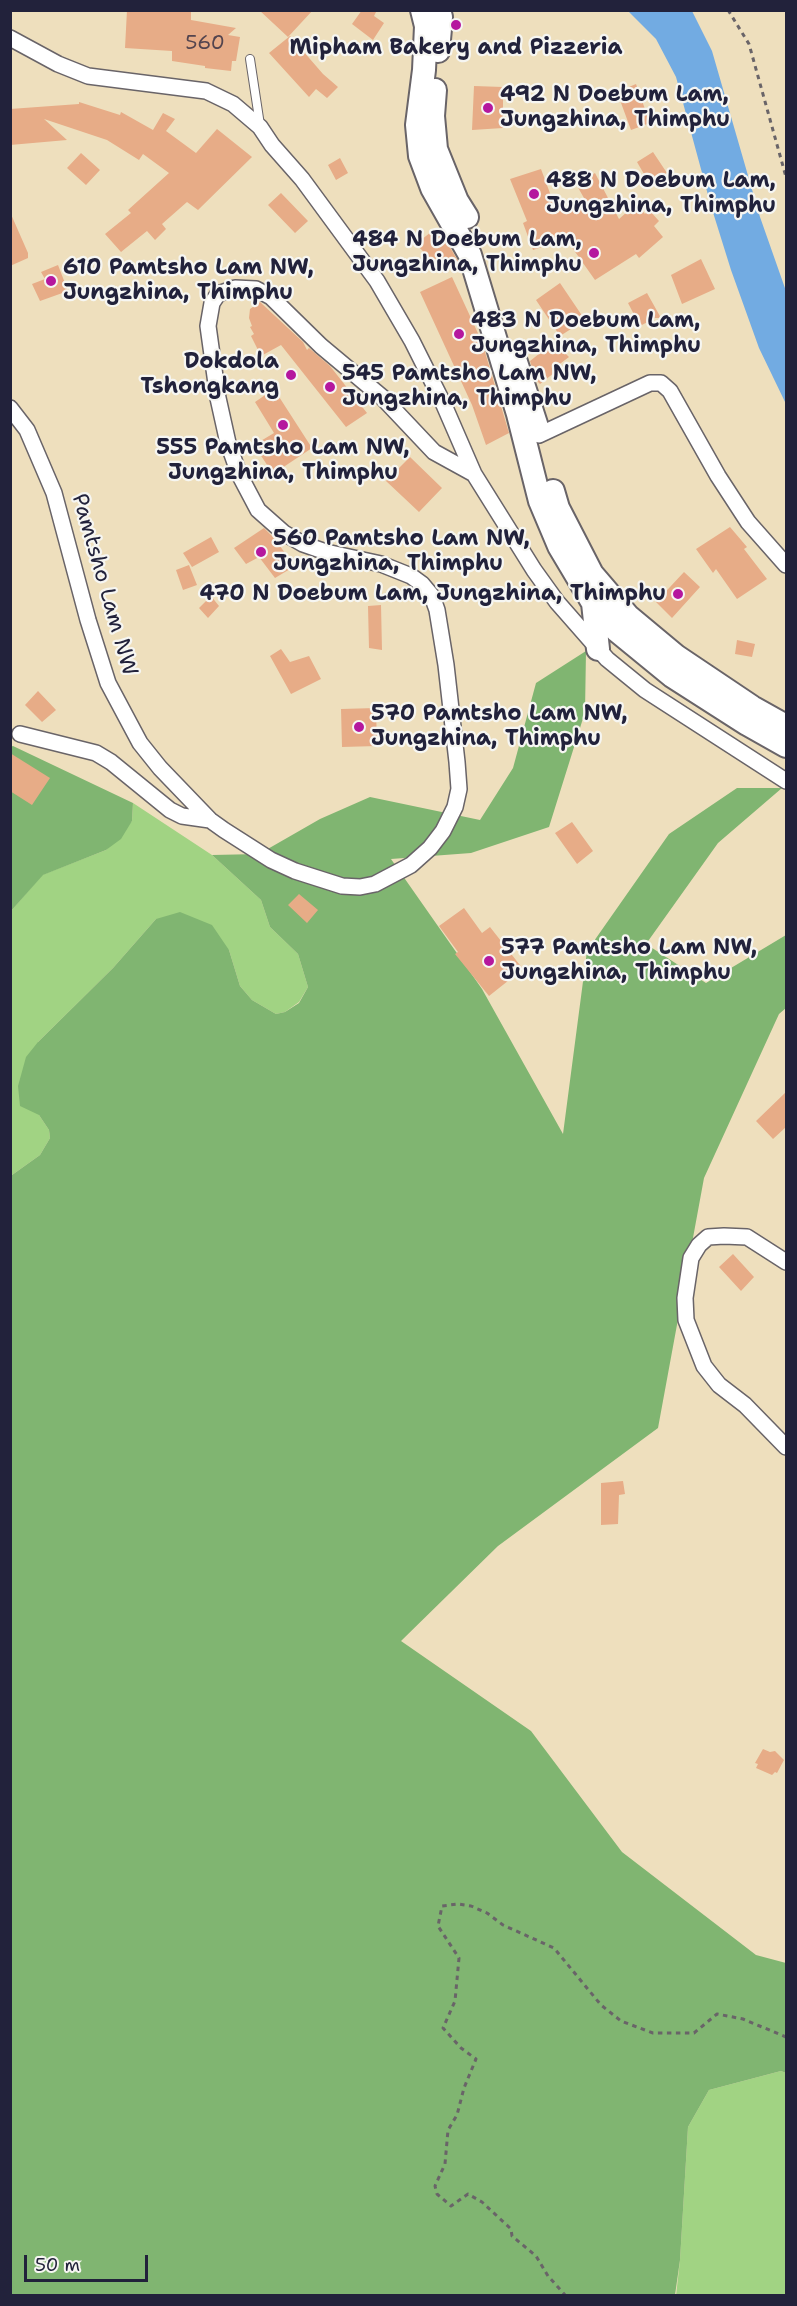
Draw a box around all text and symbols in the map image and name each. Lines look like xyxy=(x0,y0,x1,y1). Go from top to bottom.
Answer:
marker: Mipham Bakery and Pizzeria xyxy=(449,18,463,32)
house number: 560 xyxy=(185,32,225,56)
place label: Mipham Bakery and Pizzeria xyxy=(289,35,623,61)
place label: 492 N Doebum Lam, Jungzhina, Thimphu xyxy=(500,82,730,134)
marker: 492 N Doebum Lam, Jungzhina, Thimphu xyxy=(481,101,495,115)
place label: 488 N Doebum Lam, Jungzhina, Thimphu xyxy=(546,168,776,220)
marker: 488 N Doebum Lam, Jungzhina, Thimphu xyxy=(527,187,541,201)
place label: 484 N Doebum Lam, Jungzhina, Thimphu xyxy=(352,227,582,278)
marker: 484 N Doebum Lam, Jungzhina, Thimphu xyxy=(587,246,601,260)
place label: 610 Pamtsho Lam NW, Jungzhina, Thimphu xyxy=(63,255,314,306)
marker: 610 Pamtsho Lam NW, Jungzhina, Thimphu xyxy=(44,274,58,288)
place label: 483 N Doebum Lam, Jungzhina, Thimphu xyxy=(471,308,701,360)
marker: 483 N Doebum Lam, Jungzhina, Thimphu xyxy=(452,327,466,341)
place label: Dokdola Tshongkang xyxy=(140,349,279,400)
place label: 545 Pamtsho Lam NW, Jungzhina, Thimphu xyxy=(342,361,597,412)
marker: Dokdola Tshongkang xyxy=(284,368,298,382)
marker: 545 Pamtsho Lam NW, Jungzhina, Thimphu xyxy=(323,380,337,394)
marker: 555 Pamtsho Lam NW, Jungzhina, Thimphu xyxy=(276,418,290,432)
place label: 555 Pamtsho Lam NW, Jungzhina, Thimphu xyxy=(156,435,410,487)
street label: Pamtsho Lam NW xyxy=(65,491,143,679)
place label: 560 Pamtsho Lam NW, Jungzhina, Thimphu xyxy=(273,526,530,578)
marker: 560 Pamtsho Lam NW, Jungzhina, Thimphu xyxy=(254,545,268,559)
place label: 470 N Doebum Lam, Jungzhina, Thimphu xyxy=(199,581,666,607)
marker: 470 N Doebum Lam, Jungzhina, Thimphu xyxy=(671,587,685,601)
place label: 570 Pamtsho Lam NW, Jungzhina, Thimphu xyxy=(371,701,628,752)
marker: 570 Pamtsho Lam NW, Jungzhina, Thimphu xyxy=(352,720,366,734)
place label: 577 Pamtsho Lam NW, Jungzhina, Thimphu xyxy=(501,935,757,986)
marker: 577 Pamtsho Lam NW, Jungzhina, Thimphu xyxy=(482,954,496,968)
scale bar xyxy=(27,2243,152,2281)
text: 50 m xyxy=(35,2253,80,2277)

